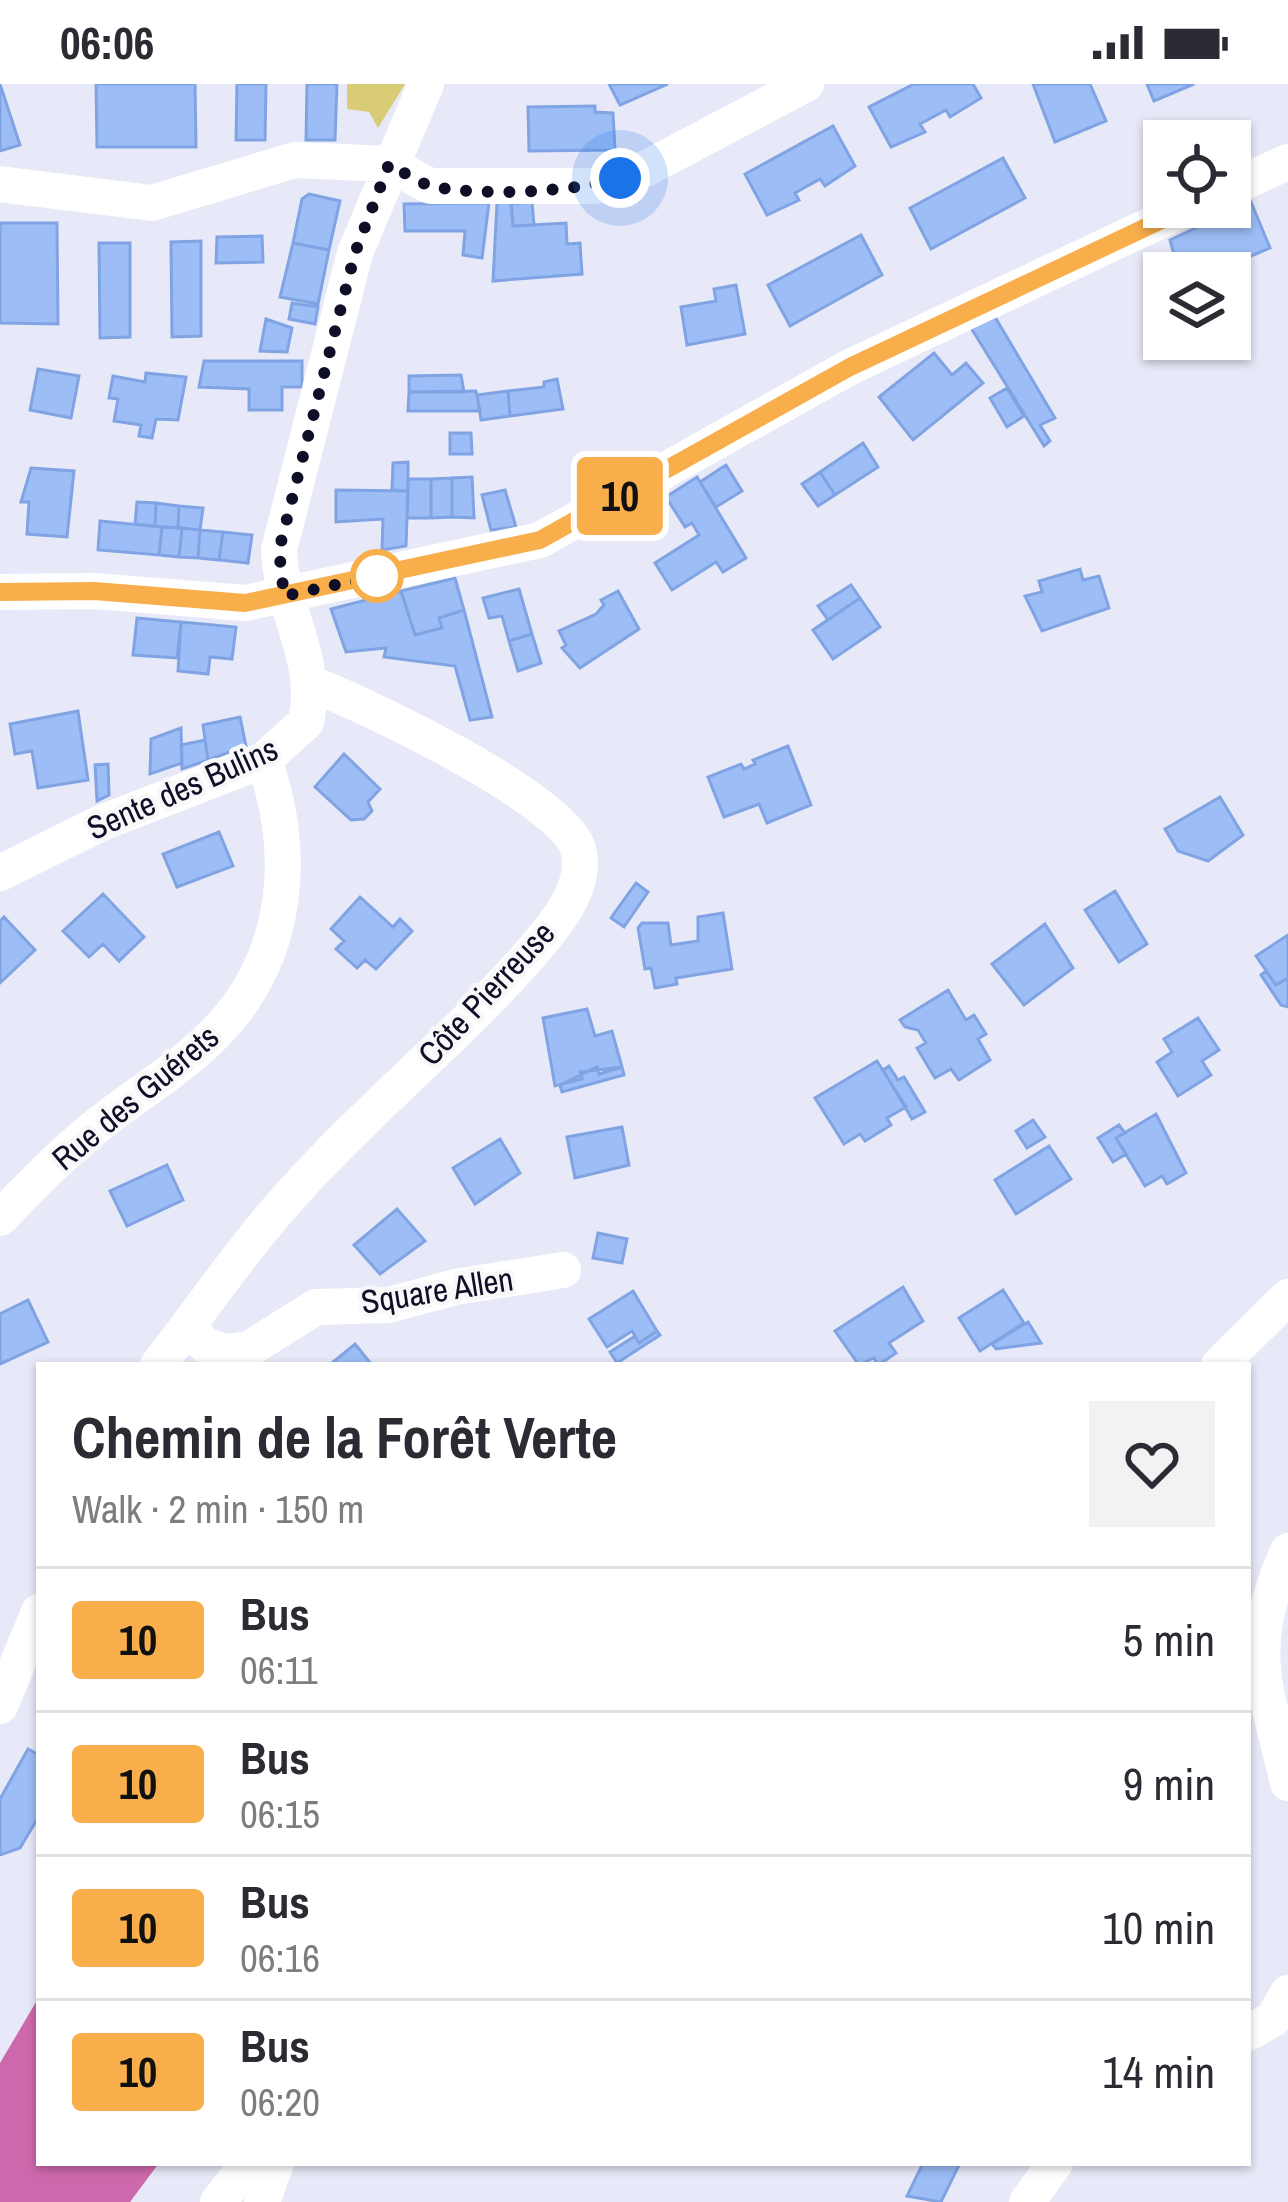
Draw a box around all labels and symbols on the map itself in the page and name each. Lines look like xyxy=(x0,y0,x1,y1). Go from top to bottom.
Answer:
your location xyxy=(590,148,650,208)
line badge: 10 xyxy=(566,457,674,535)
unlabelled marker xyxy=(352,551,402,601)
street label: Sente des Bulins xyxy=(80,726,284,850)
street label: Côte Pierreuse xyxy=(408,911,564,1075)
street label: Rue des Guérets xyxy=(43,1014,227,1180)
street label: Square Allen xyxy=(358,1256,516,1324)

